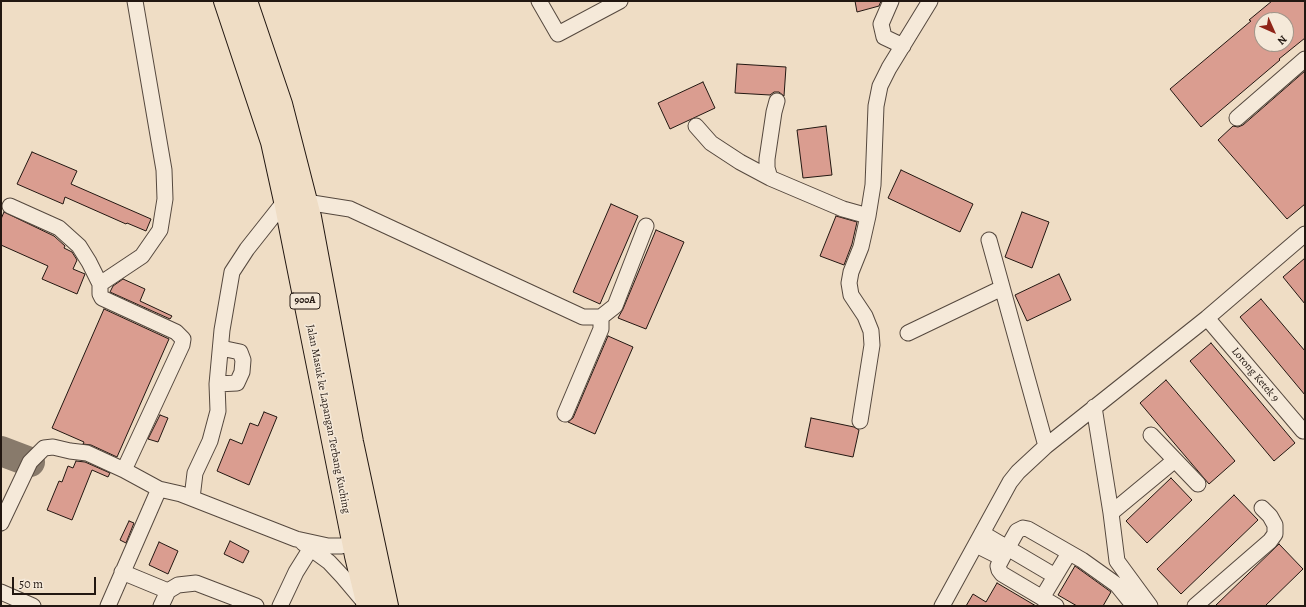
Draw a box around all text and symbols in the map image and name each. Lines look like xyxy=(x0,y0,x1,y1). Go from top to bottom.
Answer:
north arrow xyxy=(1254,12,1294,52)
text: N xyxy=(1274,32,1290,48)
road number: 900A xyxy=(290,293,320,309)
street label: Jalan Masuk ke Lapangan Terbang Kuching xyxy=(303,323,353,515)
street label: Lorong Ketek 9 xyxy=(1228,345,1282,405)
scale bar xyxy=(14,569,98,595)
text: 50 m xyxy=(19,576,43,592)

